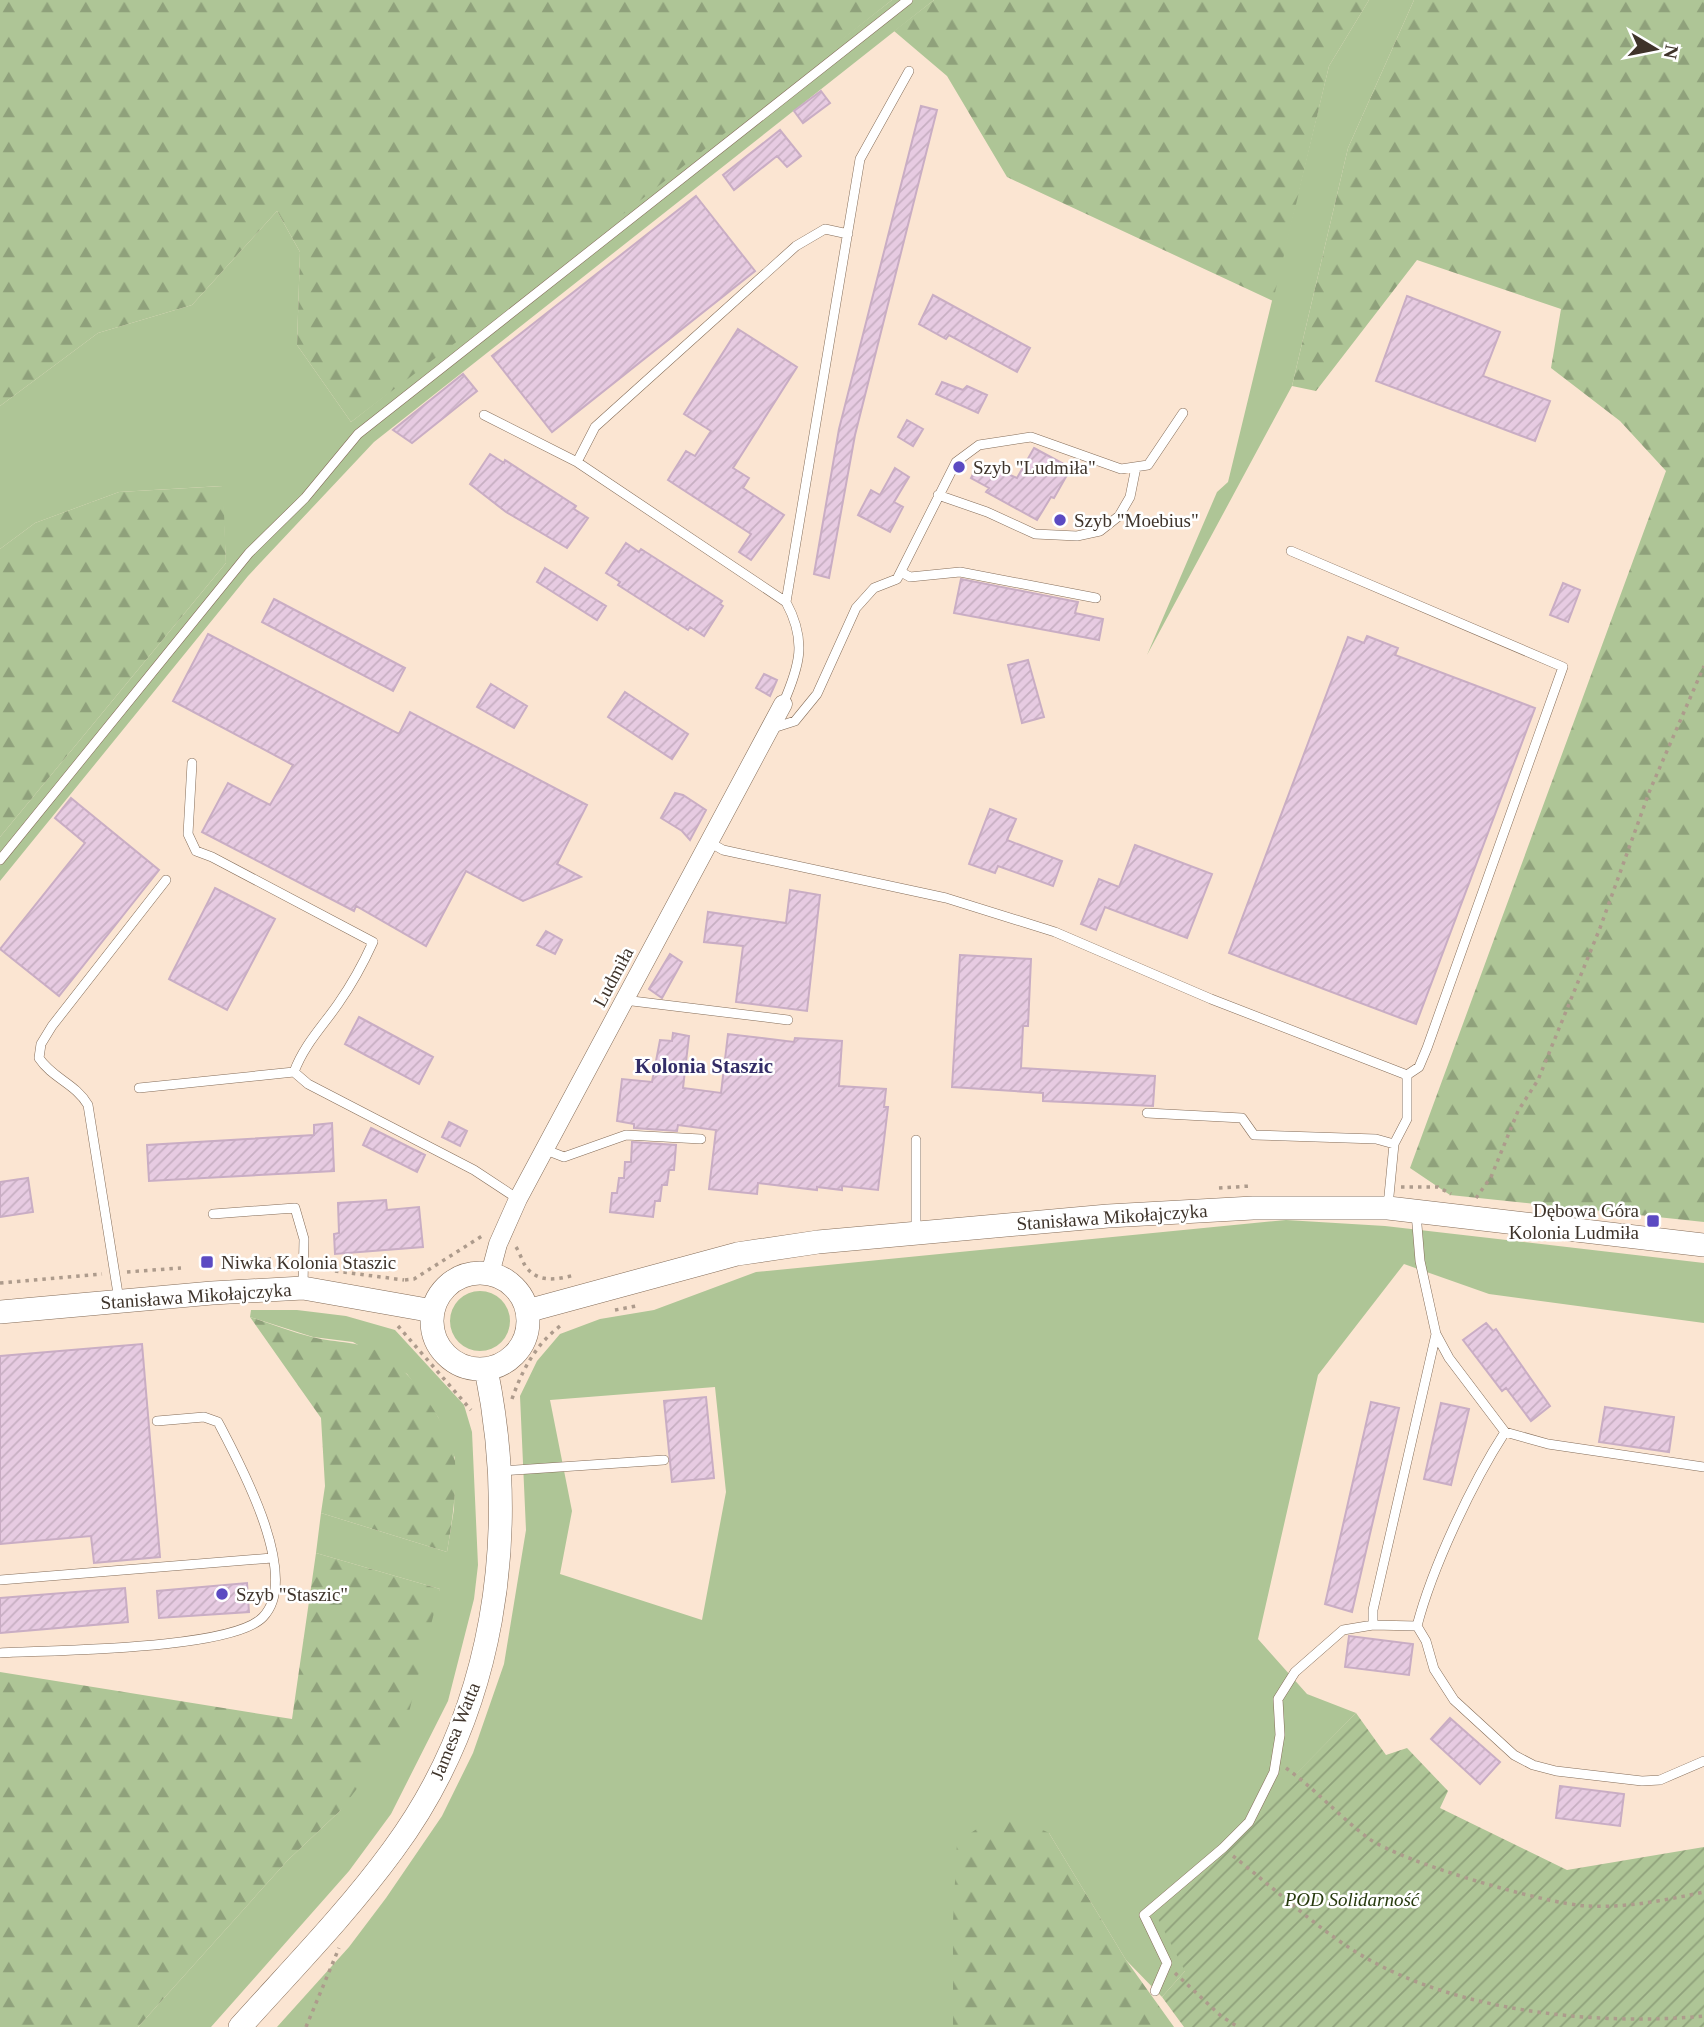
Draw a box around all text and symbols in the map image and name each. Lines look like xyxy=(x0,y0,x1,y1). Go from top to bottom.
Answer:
north arrow xyxy=(1620,14,1690,84)
text: N xyxy=(1660,43,1683,61)
place label: Szyb "Ludmiła" xyxy=(973,457,1096,478)
marker: Szyb "Ludmiła" xyxy=(951,459,967,475)
place label: Szyb "Moebius" xyxy=(1074,510,1199,531)
marker: Szyb "Moebius" xyxy=(1052,512,1068,528)
street label: Ludmiła xyxy=(589,943,638,1010)
district label: Kolonia Staszic xyxy=(635,1054,773,1078)
street label: Stanisława Mikołajczyka xyxy=(1016,1200,1209,1234)
place label: Dębowa Góra Kolonia Ludmiła xyxy=(1509,1200,1640,1243)
marker: Dębowa Góra Kolonia Ludmiła xyxy=(1645,1213,1661,1229)
place label: Niwka Kolonia Staszic xyxy=(221,1252,396,1273)
marker: Niwka Kolonia Staszic xyxy=(199,1254,215,1270)
street label: Stanisława Mikołajczyka xyxy=(100,1279,293,1313)
place label: Szyb "Staszic" xyxy=(236,1584,348,1605)
marker: Szyb "Staszic" xyxy=(214,1586,230,1602)
street label: Jamesa Watta xyxy=(426,1679,484,1783)
park label: POD Solidarność xyxy=(1284,1889,1420,1910)

